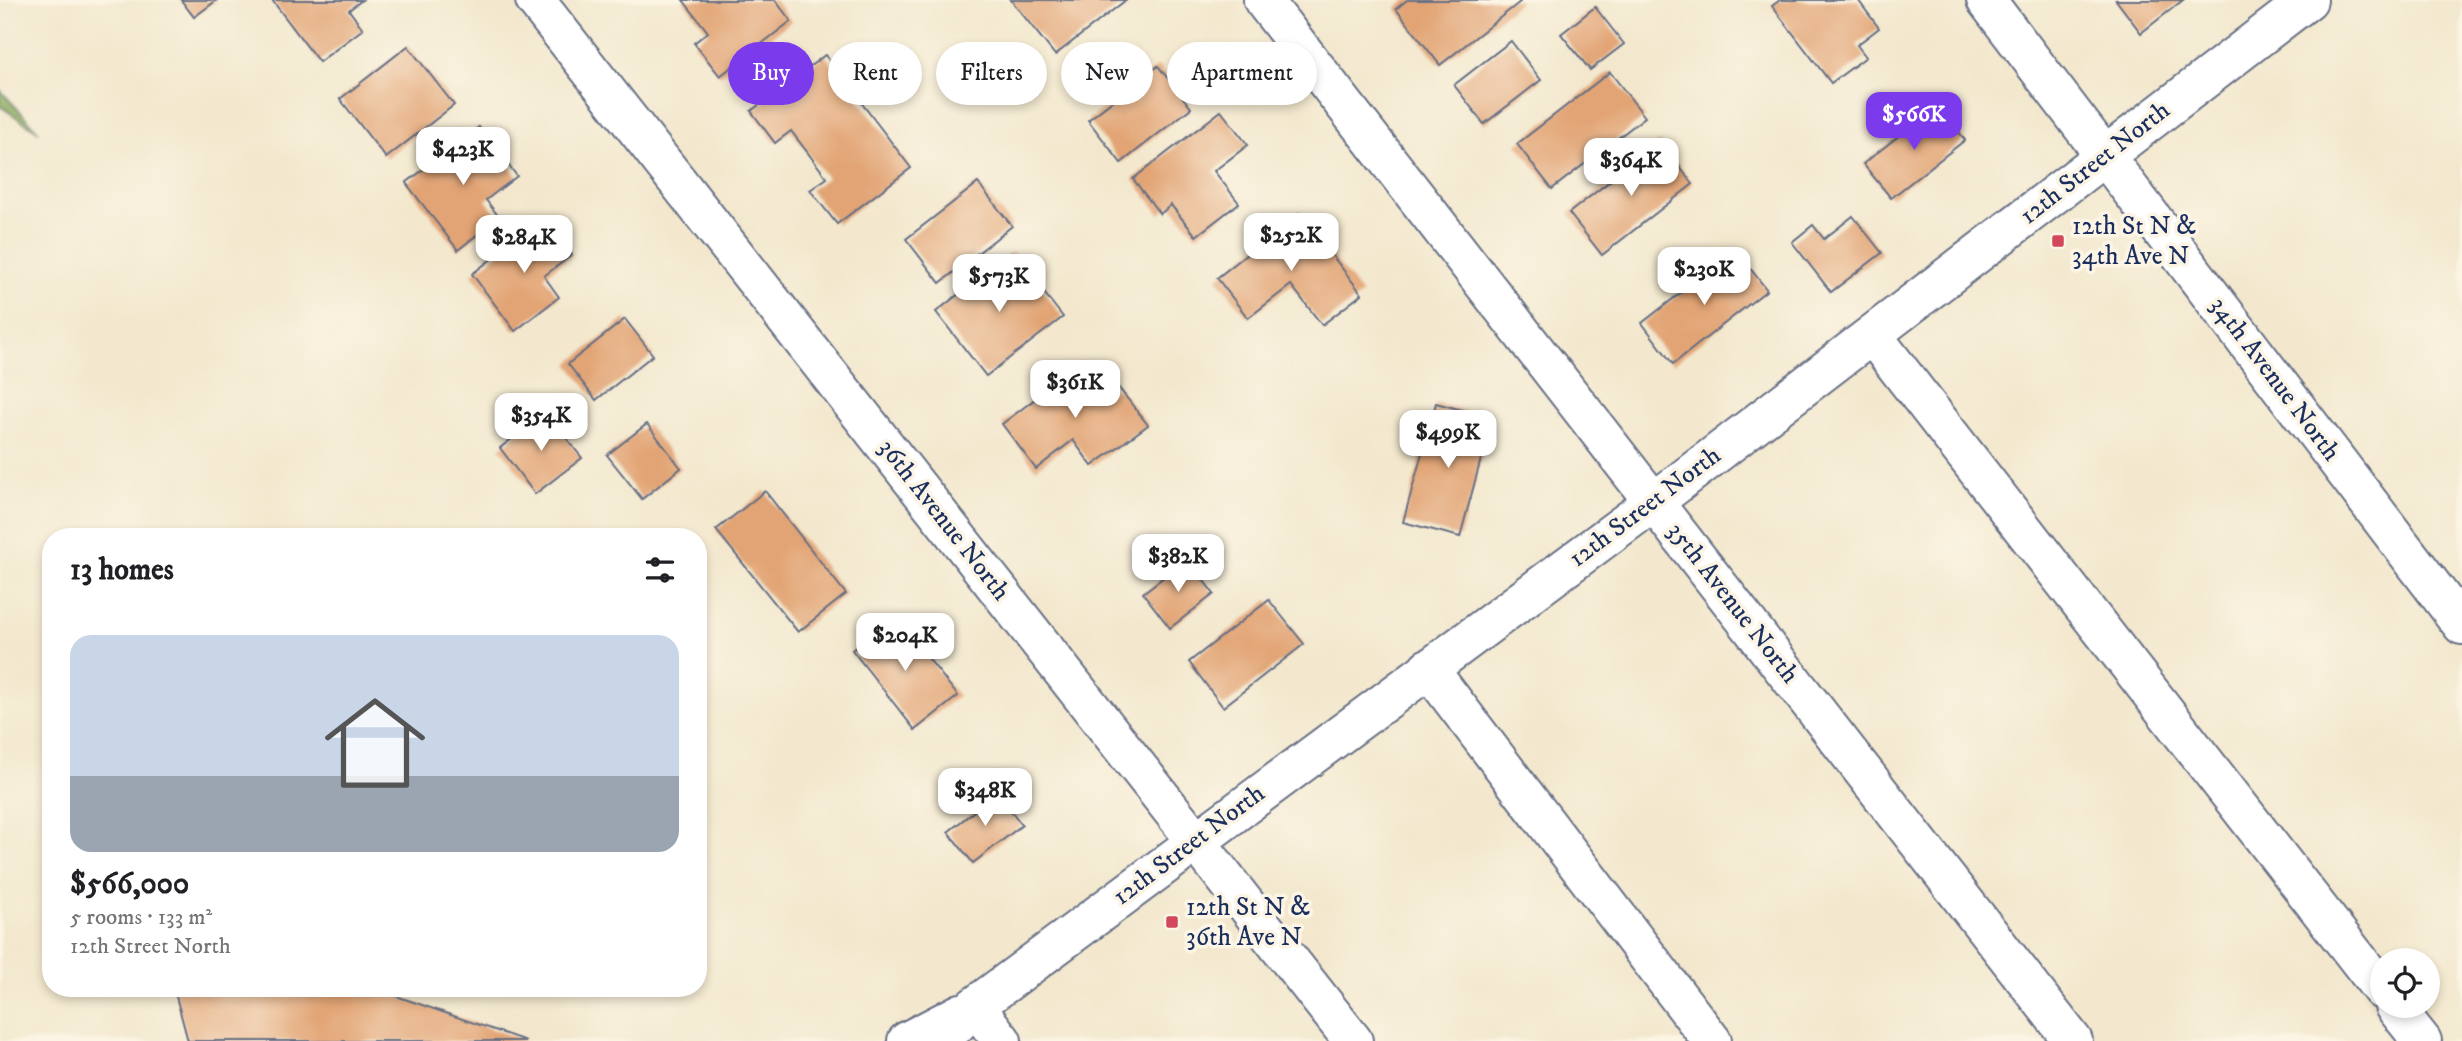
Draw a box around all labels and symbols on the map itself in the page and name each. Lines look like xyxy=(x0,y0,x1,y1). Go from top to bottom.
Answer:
pin: $566K xyxy=(1865,92,1963,152)
street label: 12th Street North xyxy=(2013,94,2177,232)
pin: $423K xyxy=(414,128,512,187)
pin: $364K xyxy=(1582,138,1680,198)
place label: 12th St N & 34th Ave N xyxy=(2072,210,2196,273)
pin: $252K xyxy=(1242,214,1340,273)
pin: $284K xyxy=(475,216,573,275)
marker: 12th St N & 34th Ave N xyxy=(2050,233,2066,249)
pin: $230K xyxy=(1655,247,1753,307)
pin: $573K xyxy=(950,254,1048,314)
street label: 34th Avenue North xyxy=(2202,290,2348,468)
pin: $361K xyxy=(1026,360,1124,420)
pin: $354K xyxy=(492,393,590,453)
pin: $499K xyxy=(1399,410,1497,470)
street label: 36th Avenue North xyxy=(871,432,1018,608)
street label: 12th Street North xyxy=(1562,439,1728,575)
street label: 35th Avenue North xyxy=(1660,516,1806,691)
pin: $382K xyxy=(1129,534,1227,594)
pin: $204K xyxy=(856,614,954,673)
pin: $348K xyxy=(936,768,1034,828)
street label: 12th Street North xyxy=(1106,777,1272,913)
place label: 12th St N & 36th Ave N xyxy=(1186,891,1310,954)
marker: 12th St N & 36th Ave N xyxy=(1164,914,1180,930)

